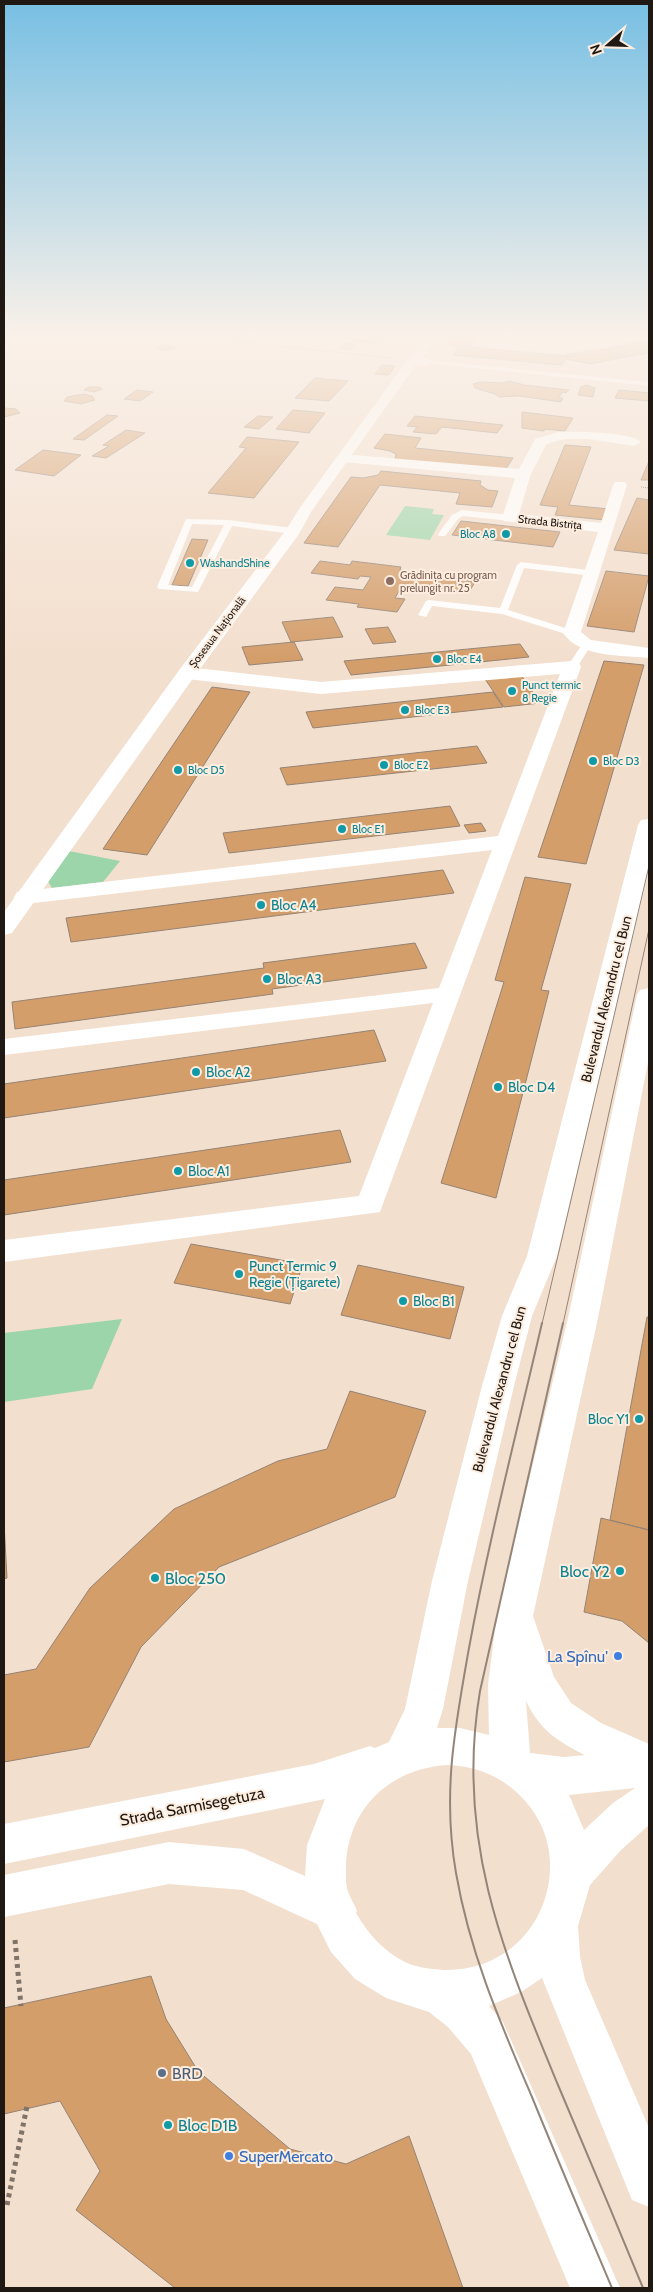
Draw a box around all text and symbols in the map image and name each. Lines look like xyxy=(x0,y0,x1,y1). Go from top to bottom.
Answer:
north arrow xyxy=(583,20,633,70)
text: N xyxy=(586,42,606,57)
street label: Strada Bistrița xyxy=(517,512,583,533)
place label: Bloc A8 xyxy=(460,527,496,541)
marker: Bloc A8 xyxy=(500,528,512,540)
place label: WashandShine xyxy=(200,556,270,570)
marker: WashandShine xyxy=(184,557,196,569)
place label: Grădinița cu program prelungit nr. 25 xyxy=(400,568,497,595)
marker: Grădinița cu program prelungit nr. 25 xyxy=(384,575,396,587)
street label: Șoseaua Națională xyxy=(186,593,250,671)
place label: Bloc E4 xyxy=(447,652,482,666)
marker: Bloc E4 xyxy=(431,653,443,665)
place label: Punct termic 8 Regie xyxy=(522,678,581,705)
marker: Punct termic 8 Regie xyxy=(506,685,518,697)
place label: Bloc E3 xyxy=(415,703,450,717)
marker: Bloc E3 xyxy=(399,704,411,716)
place label: Bloc D3 xyxy=(603,754,639,768)
marker: Bloc D3 xyxy=(587,755,599,767)
place label: Bloc E2 xyxy=(394,758,429,772)
marker: Bloc E2 xyxy=(378,759,390,771)
place label: Bloc D5 xyxy=(188,763,225,777)
marker: Bloc D5 xyxy=(172,764,184,776)
place label: Bloc E1 xyxy=(352,822,384,836)
marker: Bloc E1 xyxy=(336,823,348,835)
place label: Bloc A4 xyxy=(271,896,316,914)
marker: Bloc A4 xyxy=(255,899,267,911)
street label: Bulevardul Alexandru cel Bun xyxy=(577,914,635,1084)
place label: Bloc A3 xyxy=(277,970,322,988)
marker: Bloc A3 xyxy=(261,973,273,985)
place label: Bloc A2 xyxy=(206,1063,251,1081)
marker: Bloc A2 xyxy=(190,1066,202,1078)
place label: Bloc D4 xyxy=(508,1078,555,1096)
marker: Bloc D4 xyxy=(492,1081,504,1093)
place label: Bloc A1 xyxy=(188,1162,230,1180)
marker: Bloc A1 xyxy=(172,1165,184,1177)
place label: Punct Termic 9 Regie (Țigarete) xyxy=(249,1257,341,1291)
marker: Punct Termic 9 Regie (Țigarete) xyxy=(233,1268,245,1280)
place label: Bloc B1 xyxy=(413,1292,455,1310)
marker: Bloc B1 xyxy=(397,1295,409,1307)
street label: Bulevardul Alexandru cel Bun xyxy=(468,1304,530,1474)
place label: Bloc Y1 xyxy=(588,1410,629,1428)
marker: Bloc Y1 xyxy=(633,1413,645,1425)
place label: Bloc Y2 xyxy=(560,1562,610,1581)
marker: Bloc Y2 xyxy=(614,1565,626,1577)
place label: Bloc 250 xyxy=(165,1569,226,1588)
marker: Bloc 250 xyxy=(149,1572,161,1584)
place label: La Spînu' xyxy=(547,1647,608,1666)
marker: La Spînu' xyxy=(612,1650,624,1662)
street label: Strada Sarmisegetuza xyxy=(118,1783,266,1830)
place label: BRD xyxy=(172,2064,203,2083)
marker: BRD xyxy=(156,2067,168,2079)
place label: Bloc D1B xyxy=(178,2116,238,2135)
marker: Bloc D1B xyxy=(162,2119,174,2131)
place label: SuperMercato xyxy=(239,2147,333,2166)
marker: SuperMercato xyxy=(223,2150,235,2162)

